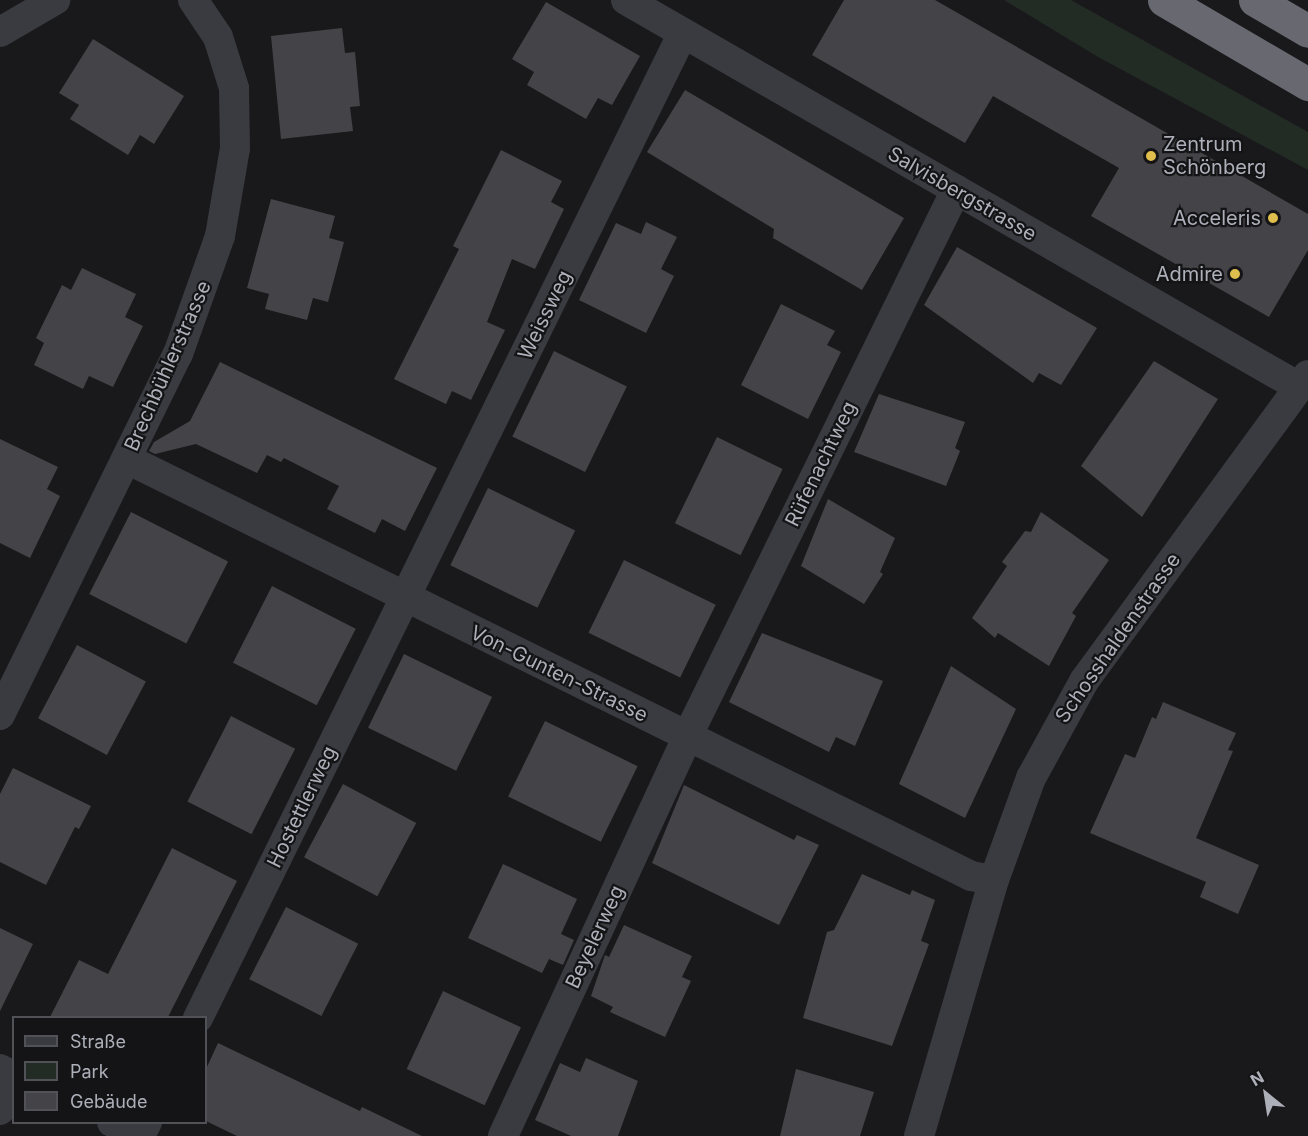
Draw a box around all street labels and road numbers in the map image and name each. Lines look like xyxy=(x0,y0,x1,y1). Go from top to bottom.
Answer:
street label: Salvisbergstrasse xyxy=(883,142,1041,246)
street label: Weissweg xyxy=(513,266,577,364)
street label: Brechbühlerstrasse xyxy=(120,277,216,455)
street label: Rüfenachtweg xyxy=(780,398,862,530)
street label: Schosshaldenstrasse xyxy=(1050,549,1186,727)
street label: Von-Gunten-Strasse xyxy=(466,621,652,727)
street label: Hostettlerweg xyxy=(262,742,342,872)
street label: Beyelerweg xyxy=(561,882,629,992)

